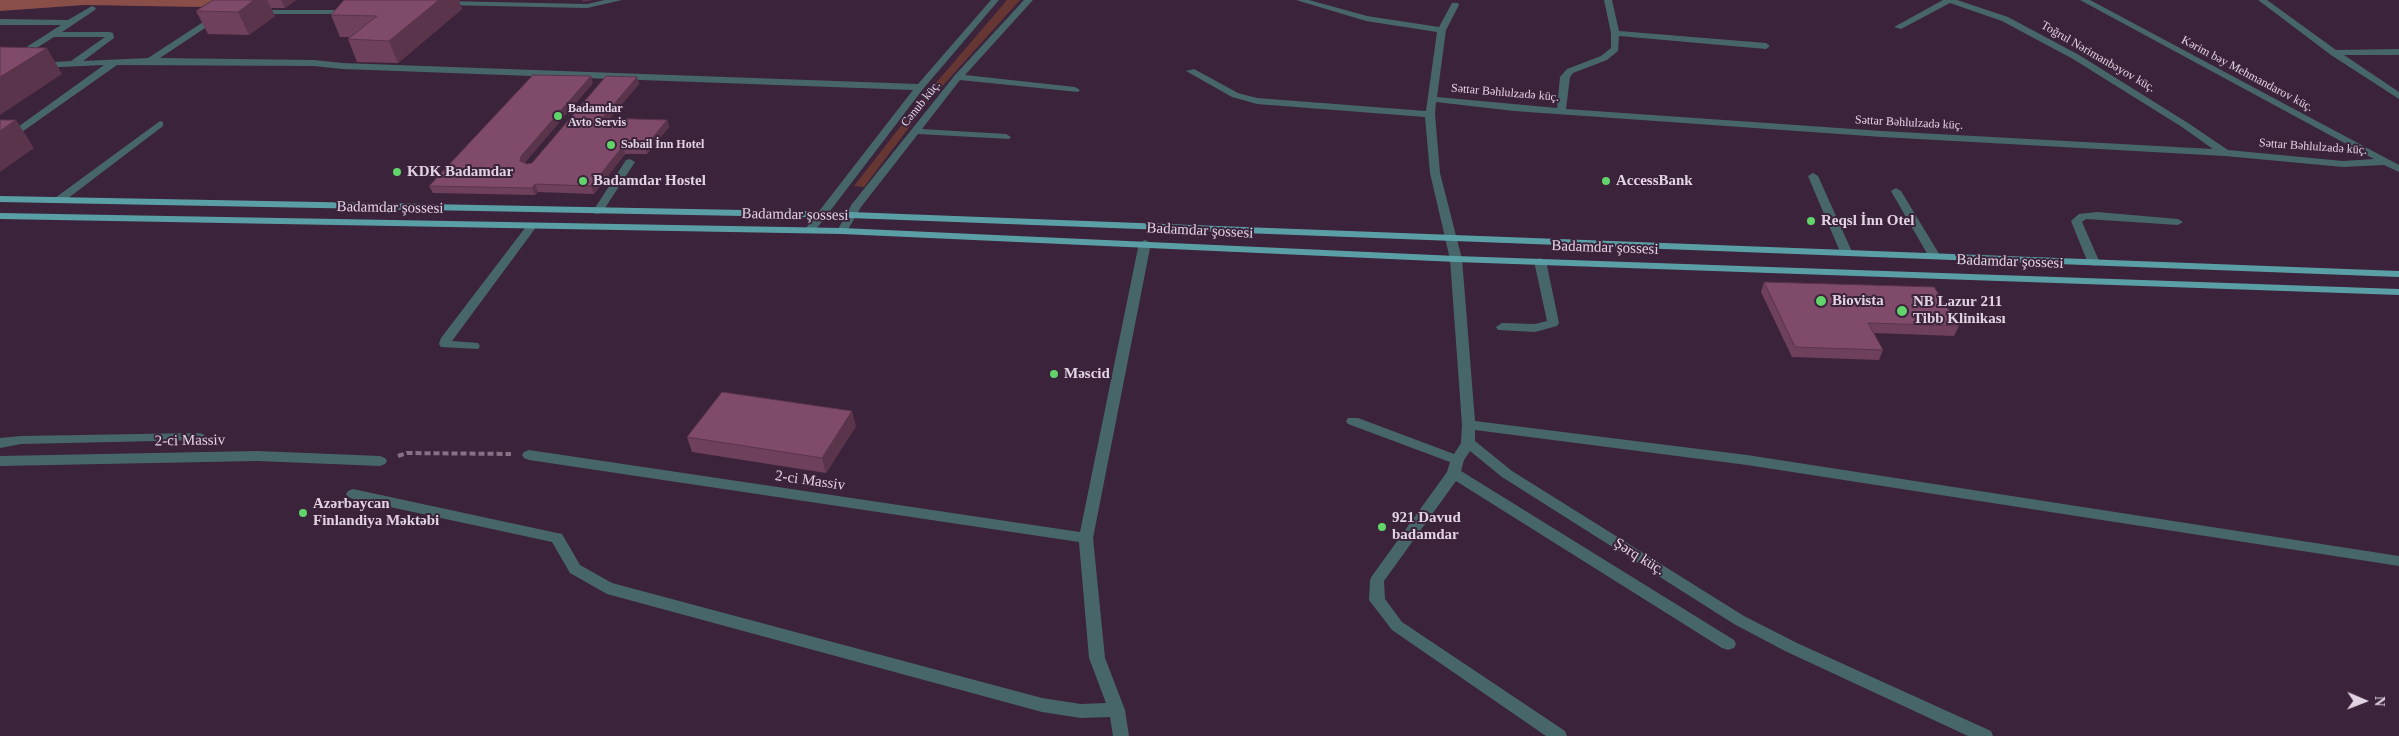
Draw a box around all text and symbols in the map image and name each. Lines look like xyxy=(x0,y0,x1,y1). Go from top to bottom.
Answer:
street label: Toğrul Nərimanbəyov küç. xyxy=(2038,18,2158,96)
street label: Kərim bəy Mehmandarov küç. xyxy=(2179,33,2315,115)
street label: Cənub küç. xyxy=(898,78,944,130)
street label: Səttar Bəhlulzadə küç. xyxy=(1450,81,1560,105)
place label: Badamdar Avto Servis xyxy=(568,102,626,130)
marker: Badamdar Avto Servis xyxy=(552,110,564,122)
street label: Səttar Bəhlulzadə küç. xyxy=(1855,113,1963,133)
street label: Səttar Bəhlulzadə küç. xyxy=(2258,136,2368,158)
place label: Səbail İnn Hotel xyxy=(621,138,704,152)
marker: Səbail İnn Hotel xyxy=(605,139,617,151)
place label: KDK Badamdar xyxy=(407,163,513,181)
marker: KDK Badamdar xyxy=(391,166,403,178)
place label: Badamdar Hostel xyxy=(593,172,706,190)
place label: AccessBank xyxy=(1616,172,1693,190)
marker: Badamdar Hostel xyxy=(577,175,589,187)
marker: AccessBank xyxy=(1600,175,1612,187)
street label: Badamdar şossesi xyxy=(336,198,444,218)
street label: Badamdar şossesi xyxy=(741,205,849,225)
place label: Reqsl İnn Otel xyxy=(1821,212,1914,230)
marker: Reqsl İnn Otel xyxy=(1805,215,1817,227)
street label: Badamdar şossesi xyxy=(1146,219,1254,243)
street label: Badamdar şossesi xyxy=(1551,237,1659,259)
street label: Badamdar şossesi xyxy=(1956,251,2064,273)
place label: Biovista xyxy=(1832,292,1884,310)
place label: NB Lazur 211 Tibb Klinikası xyxy=(1913,293,2006,328)
marker: Biovista xyxy=(1814,294,1828,308)
marker: NB Lazur 211 Tibb Klinikası xyxy=(1895,304,1909,318)
place label: Məscid xyxy=(1064,365,1110,383)
marker: Məscid xyxy=(1048,368,1060,380)
street label: 2-ci Massiv xyxy=(155,431,225,451)
street label: 2-ci Massiv xyxy=(774,467,846,495)
place label: Azərbaycan Finlandiya Məktəbi xyxy=(313,495,439,530)
marker: Azərbaycan Finlandiya Məktəbi xyxy=(297,507,309,519)
place label: 921 Davud badamdar xyxy=(1392,509,1461,544)
marker: 921 Davud badamdar xyxy=(1376,521,1388,533)
street label: Şərq küç. xyxy=(1610,534,1668,580)
north arrow xyxy=(2339,676,2389,726)
text: N xyxy=(2372,696,2387,706)

